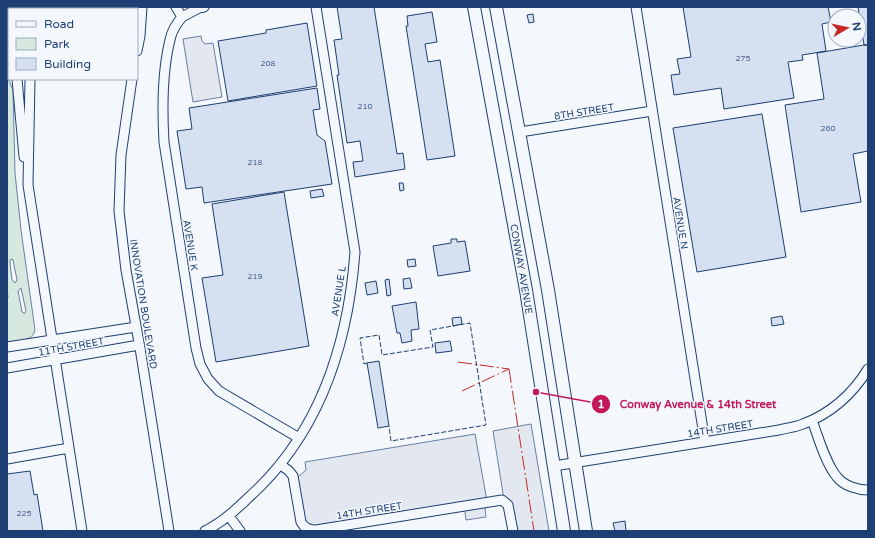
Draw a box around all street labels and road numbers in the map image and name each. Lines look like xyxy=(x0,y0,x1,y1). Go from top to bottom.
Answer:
street label: 8TH STREET xyxy=(553,101,615,123)
street label: AVENUE N xyxy=(670,196,690,250)
street label: AVENUE K xyxy=(180,219,200,272)
street label: CONWAY AVENUE xyxy=(507,223,535,315)
street label: INNOVATION BOULEVARD xyxy=(127,238,159,370)
street label: AVENUE L xyxy=(329,265,349,317)
street label: 11TH STREET xyxy=(37,335,105,359)
street label: 14TH STREET xyxy=(686,418,754,440)
street label: 14TH STREET xyxy=(335,500,403,522)

